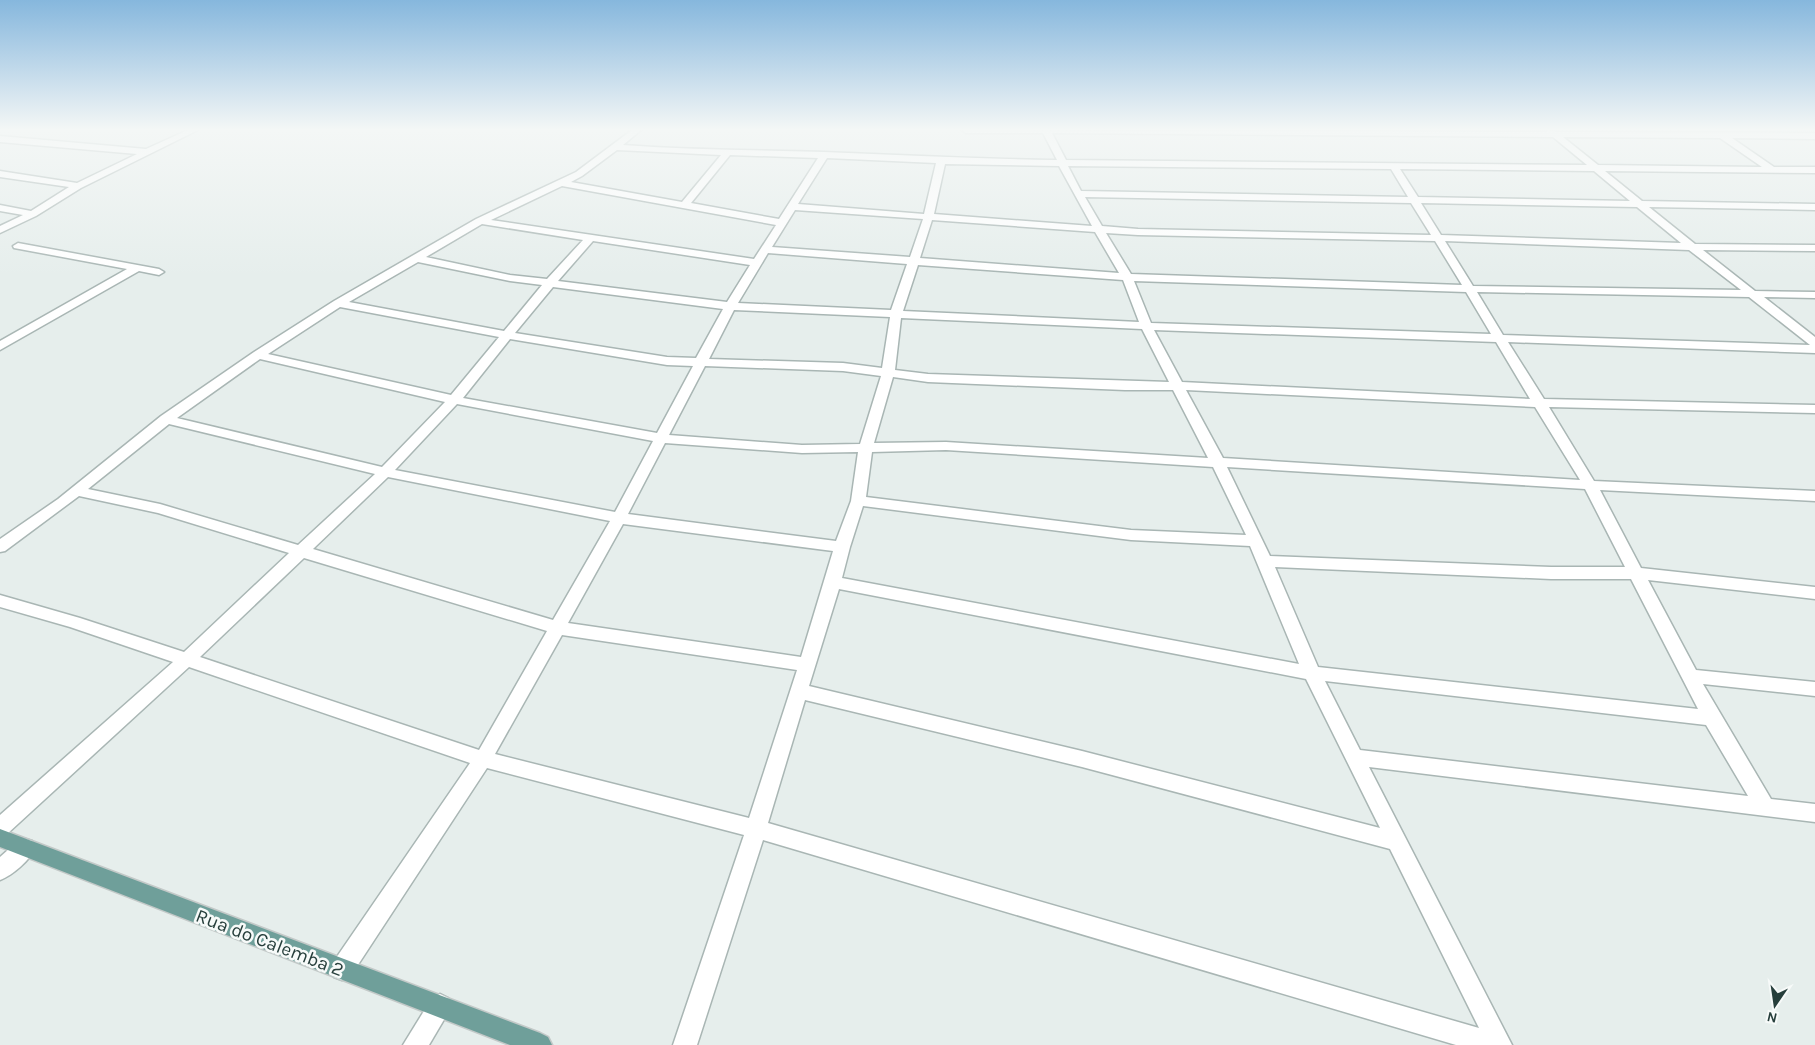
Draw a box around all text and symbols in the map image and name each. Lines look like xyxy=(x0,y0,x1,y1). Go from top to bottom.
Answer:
street label: Rua do Calemba 2 xyxy=(193,905,347,981)
north arrow xyxy=(1750,980,1800,1030)
text: N xyxy=(1765,1008,1779,1027)

